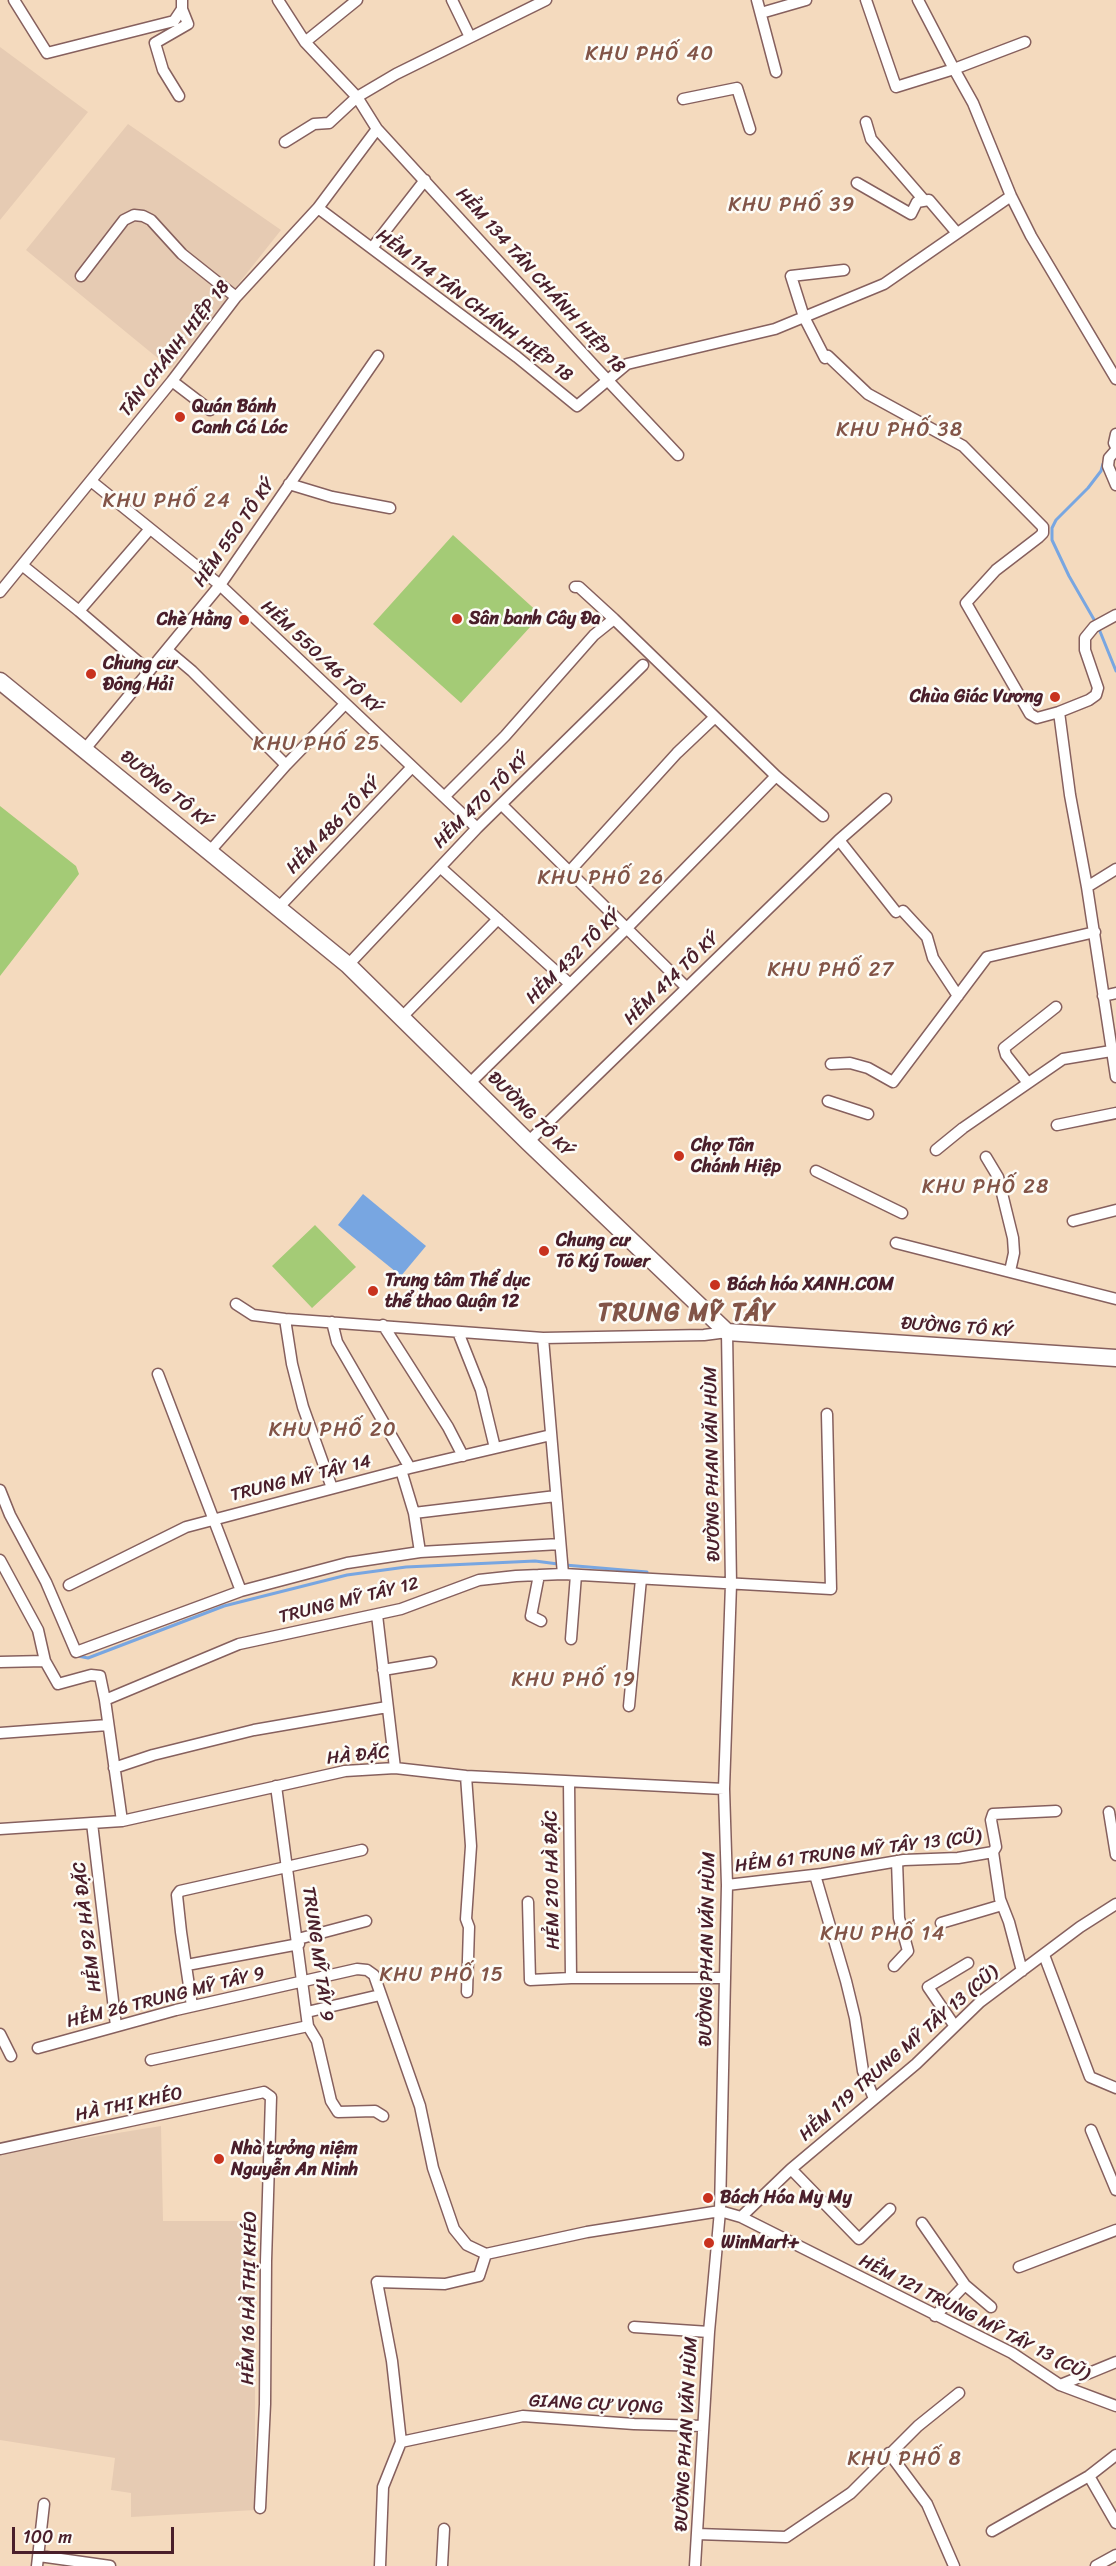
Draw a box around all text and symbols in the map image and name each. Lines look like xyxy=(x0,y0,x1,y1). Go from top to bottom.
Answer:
district label: KHU PHỐ 40 xyxy=(585,43,715,67)
street label: HẺM 134 TÂN CHÁNH HIỆP 18 xyxy=(451,184,629,378)
district label: KHU PHỐ 39 xyxy=(728,194,856,218)
street label: HẺM 114 TÂN CHÁNH HIỆP 18 xyxy=(372,225,576,387)
street label: TÂN CHÁNH HIỆP 18 xyxy=(115,277,235,421)
place label: Quán Bánh Canh Cá Lóc xyxy=(192,396,287,438)
marker: Quán Bánh Canh Cá Lóc xyxy=(173,410,187,424)
district label: KHU PHỐ 38 xyxy=(836,419,964,443)
street label: HẺM 550 TÔ KÝ xyxy=(190,475,280,591)
district label: KHU PHỐ 24 xyxy=(103,490,231,514)
street label: HẺM 550/46 TÔ KÝ xyxy=(256,596,386,720)
place label: Sân banh Cây Đa xyxy=(469,608,601,630)
place label: Chè Hằng xyxy=(157,609,232,631)
marker: Sân banh Cây Đa xyxy=(450,612,464,626)
marker: Chè Hằng xyxy=(237,613,251,627)
place label: Chung cư Đông Hải xyxy=(103,653,177,696)
marker: Chung cư Đông Hải xyxy=(84,667,98,681)
place label: Chùa Giác Vương xyxy=(910,686,1043,708)
marker: Chùa Giác Vương xyxy=(1048,690,1062,704)
district label: KHU PHỐ 25 xyxy=(253,733,381,757)
street label: ĐƯỜNG TÔ KÝ xyxy=(116,746,216,834)
street label: HẺM 470 TÔ KÝ xyxy=(429,748,535,854)
street label: HẺM 486 TÔ KÝ xyxy=(282,773,386,879)
district label: KHU PHỐ 26 xyxy=(537,867,665,891)
street label: HẺM 432 TÔ KÝ xyxy=(522,905,626,1009)
street label: HẺM 414 TÔ KÝ xyxy=(620,928,724,1030)
district label: KHU PHỐ 27 xyxy=(767,959,895,983)
street label: ĐƯỜNG TÔ KÝ xyxy=(483,1068,577,1162)
place label: Chợ Tân Chánh Hiệp xyxy=(691,1135,781,1178)
marker: Chợ Tân Chánh Hiệp xyxy=(672,1149,686,1163)
district label: KHU PHỐ 28 xyxy=(922,1176,1050,1200)
place label: Chung cư Tô Ký Tower xyxy=(556,1230,650,1272)
marker: Chung cư Tô Ký Tower xyxy=(537,1244,551,1258)
place label: Trung tâm Thể dục thể thao Quận 12 xyxy=(385,1270,531,1312)
place label: Bách hóa XANH.COM xyxy=(727,1274,894,1296)
marker: Bách hóa XANH.COM xyxy=(708,1278,722,1292)
marker: Trung tâm Thể dục thể thao Quận 12 xyxy=(366,1284,380,1298)
district label: TRUNG MỸ TÂY xyxy=(598,1300,776,1328)
street label: ĐƯỜNG TÔ KÝ xyxy=(900,1313,1014,1343)
street label: ĐƯỜNG PHAN VĂN HÙM xyxy=(700,1366,726,1562)
district label: KHU PHỐ 20 xyxy=(269,1419,397,1443)
street label: TRUNG MỸ TÂY 14 xyxy=(228,1451,374,1507)
street label: TRUNG MỸ TÂY 12 xyxy=(277,1573,421,1629)
district label: KHU PHỐ 19 xyxy=(511,1669,637,1693)
street label: HÀ ĐẶC xyxy=(326,1742,390,1770)
street label: HẺM 210 HÀ ĐẶC xyxy=(541,1810,565,1950)
street label: HẺM 61 TRUNG MỸ TÂY 13 (CŨ) xyxy=(734,1826,982,1878)
street label: ĐƯỜNG PHAN VĂN HÙM xyxy=(695,1851,721,2047)
street label: HẺM 92 HÀ ĐẶC xyxy=(69,1861,107,1993)
street label: TRUNG MỸ TÂY 9 xyxy=(297,1885,337,2023)
district label: KHU PHỐ 14 xyxy=(820,1923,946,1947)
street label: HẺM 119 TRUNG MỸ TÂY 13 (CŨ) xyxy=(795,1962,1003,2146)
street label: HẺM 26 TRUNG MỸ TÂY 9 xyxy=(65,1963,267,2033)
district label: KHU PHỐ 15 xyxy=(379,1964,505,1988)
street label: HÀ THỊ KHÉO xyxy=(73,2083,185,2127)
place label: Nhà tưởng niệm Nguyễn An Ninh xyxy=(231,2138,358,2180)
marker: Nhà tưởng niệm Nguyễn An Ninh xyxy=(212,2152,226,2166)
place label: Bách Hóa My My xyxy=(720,2187,852,2209)
marker: Bách Hóa My My xyxy=(701,2191,715,2205)
street label: HẺM 16 HÀ THỊ KHÉO xyxy=(238,2211,262,2385)
place label: WinMart+ xyxy=(721,2232,800,2254)
marker: WinMart+ xyxy=(702,2236,716,2250)
street label: HẺM 121 TRUNG MỸ TÂY 13 (CŨ) xyxy=(855,2250,1093,2386)
street label: ĐƯỜNG PHAN VĂN HÙM xyxy=(671,2336,703,2532)
street label: GIANG CỰ VỌNG xyxy=(528,2391,664,2419)
district label: KHU PHỐ 8 xyxy=(848,2448,962,2472)
scale bar xyxy=(15,2515,177,2553)
text: 100 m xyxy=(23,2521,72,2553)

